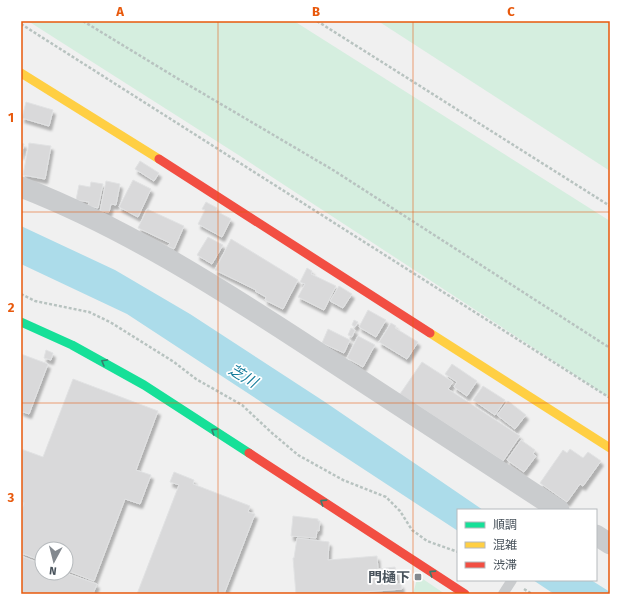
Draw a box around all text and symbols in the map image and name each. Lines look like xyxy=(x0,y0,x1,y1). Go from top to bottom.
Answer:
text: A xyxy=(115,4,124,19)
text: B xyxy=(312,4,320,19)
text: C xyxy=(507,4,515,19)
text: 1 xyxy=(8,110,14,125)
text: 2 xyxy=(8,300,15,315)
one-way arrow xyxy=(101,360,108,367)
water label: 芝川 xyxy=(226,361,262,392)
one-way arrow xyxy=(212,429,219,436)
text: 3 xyxy=(7,490,15,505)
one-way arrow xyxy=(320,499,327,507)
legend xyxy=(457,509,597,581)
text: 順調 xyxy=(493,518,517,532)
text: 混雑 xyxy=(493,538,517,552)
north arrow xyxy=(34,541,74,581)
text: 渋滞 xyxy=(493,558,517,572)
text: N xyxy=(48,564,57,577)
place label: 門樋下 xyxy=(368,569,410,586)
one-way arrow xyxy=(429,570,436,578)
marker: 門樋下 xyxy=(413,572,423,582)

